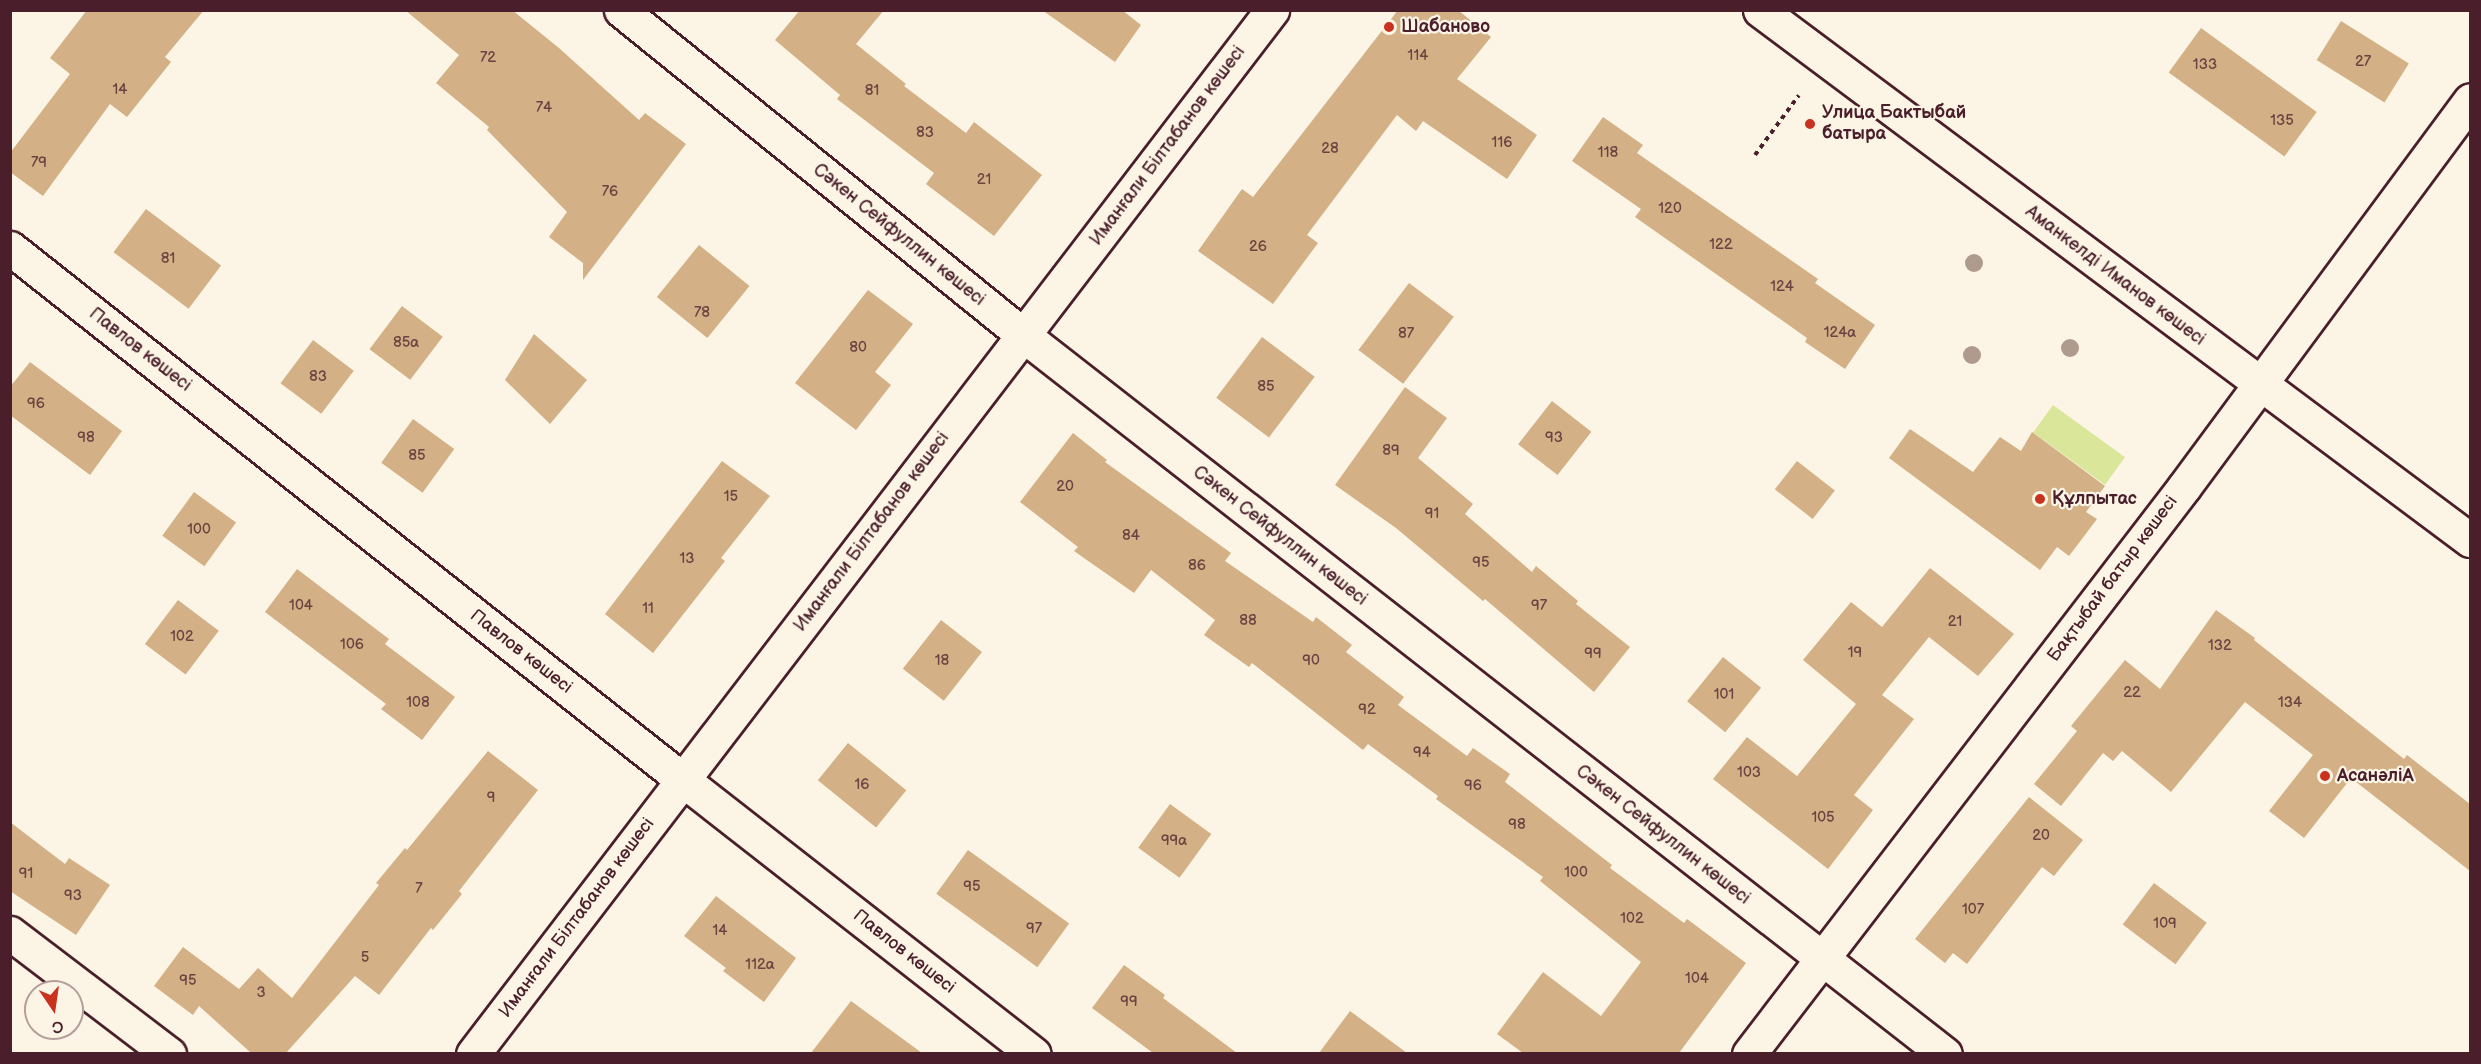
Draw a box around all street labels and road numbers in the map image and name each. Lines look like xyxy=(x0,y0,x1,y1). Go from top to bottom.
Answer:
street label: Иманғали Білтабанов көшесі xyxy=(1086,42,1250,250)
street label: Сәкен Сейфуллин көшесі xyxy=(809,159,989,311)
street label: Аманкелді Иманов көшесі xyxy=(2021,201,2209,351)
street label: Павлов көшесі xyxy=(85,303,195,397)
street label: Иманғали Білтабанов көшесі xyxy=(790,428,954,636)
street label: Сәкен Сейфуллин көшесі xyxy=(1189,461,1371,611)
street label: Бақтыбай батыр көшесі xyxy=(2044,492,2182,666)
street label: Павлов көшесі xyxy=(466,605,576,699)
street label: Сәкен Сейфуллин көшесі xyxy=(1572,760,1754,910)
street label: Иманғали Білтабанов көшесі xyxy=(495,814,659,1022)
street label: Павлов көшесі xyxy=(849,905,959,999)

